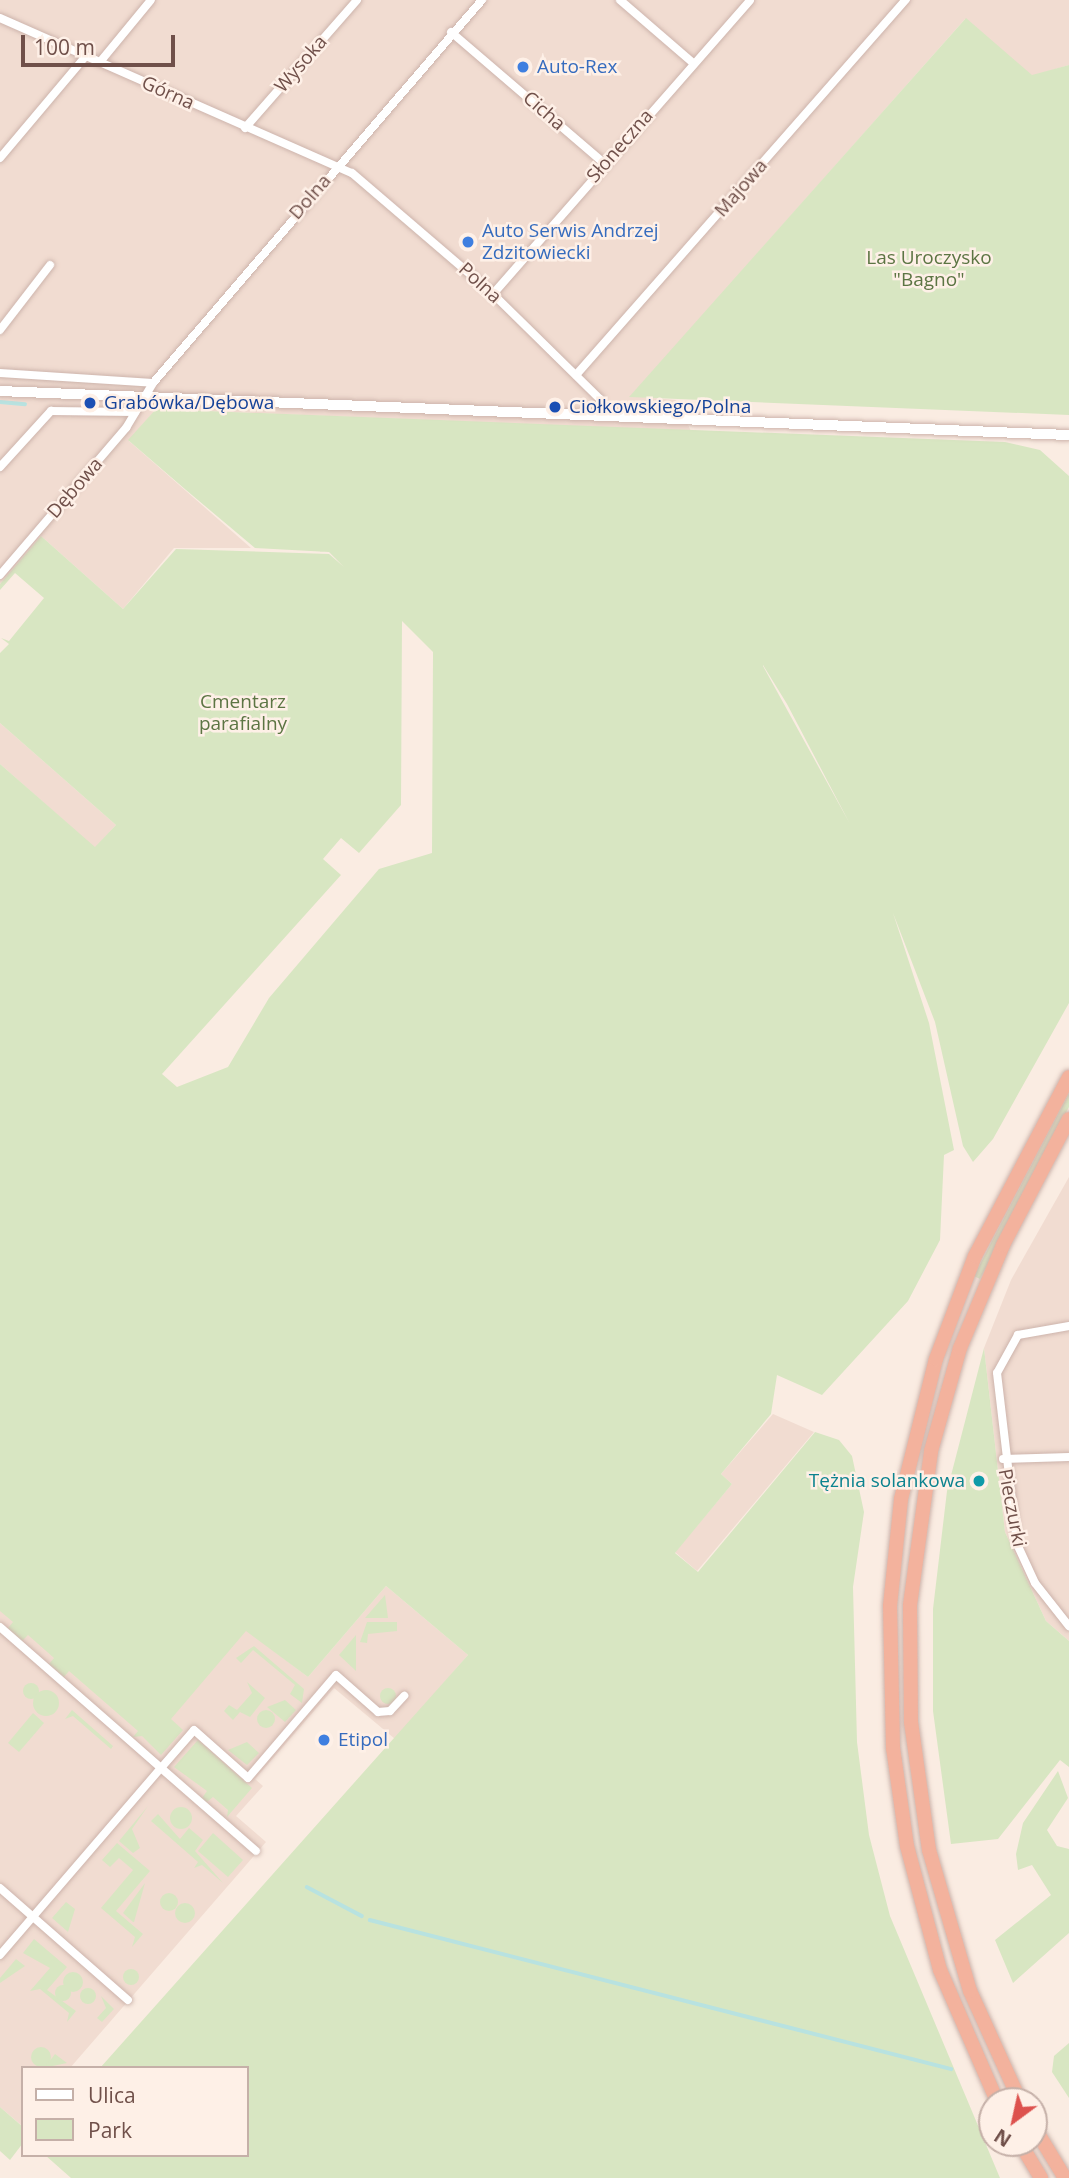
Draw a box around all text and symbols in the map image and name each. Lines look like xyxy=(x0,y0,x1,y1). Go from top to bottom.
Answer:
scale bar xyxy=(24,21,178,65)
street label: Wysoka xyxy=(270,31,332,97)
text: 100 m xyxy=(34,33,95,61)
place label: Auto-Rex xyxy=(537,56,617,78)
marker: Auto-Rex xyxy=(515,59,531,75)
street label: Górna xyxy=(138,71,198,115)
street label: Cicha xyxy=(518,87,570,135)
street label: Słoneczna xyxy=(582,105,658,187)
street label: Majowa xyxy=(710,154,772,222)
street label: Dolna xyxy=(284,170,336,224)
place label: Auto Serwis Andrzej Zdzitowiecki xyxy=(482,220,659,264)
marker: Auto Serwis Andrzej Zdzitowiecki xyxy=(460,234,476,250)
park label: Las Uroczysko "Bagno" xyxy=(866,247,992,291)
street label: Polna xyxy=(454,258,506,308)
place label: Grabówka/Dębowa xyxy=(104,392,274,414)
marker: Grabówka/Dębowa xyxy=(82,395,98,411)
place label: Ciołkowskiego/Polna xyxy=(569,396,751,418)
marker: Ciołkowskiego/Polna xyxy=(547,399,563,415)
street label: Dębowa xyxy=(43,453,107,523)
park label: Cmentarz parafialny xyxy=(199,691,287,735)
street label: Pieczurki xyxy=(993,1467,1031,1549)
place label: Tężnia solankowa xyxy=(809,1470,965,1492)
marker: Tężnia solankowa xyxy=(971,1473,987,1489)
place label: Etipol xyxy=(338,1729,388,1751)
marker: Etipol xyxy=(316,1732,332,1748)
legend xyxy=(21,2066,248,2157)
text: Ulica xyxy=(88,2081,136,2109)
north arrow xyxy=(978,2087,1048,2157)
text: Park xyxy=(88,2116,132,2144)
text: N xyxy=(989,2123,1016,2153)

